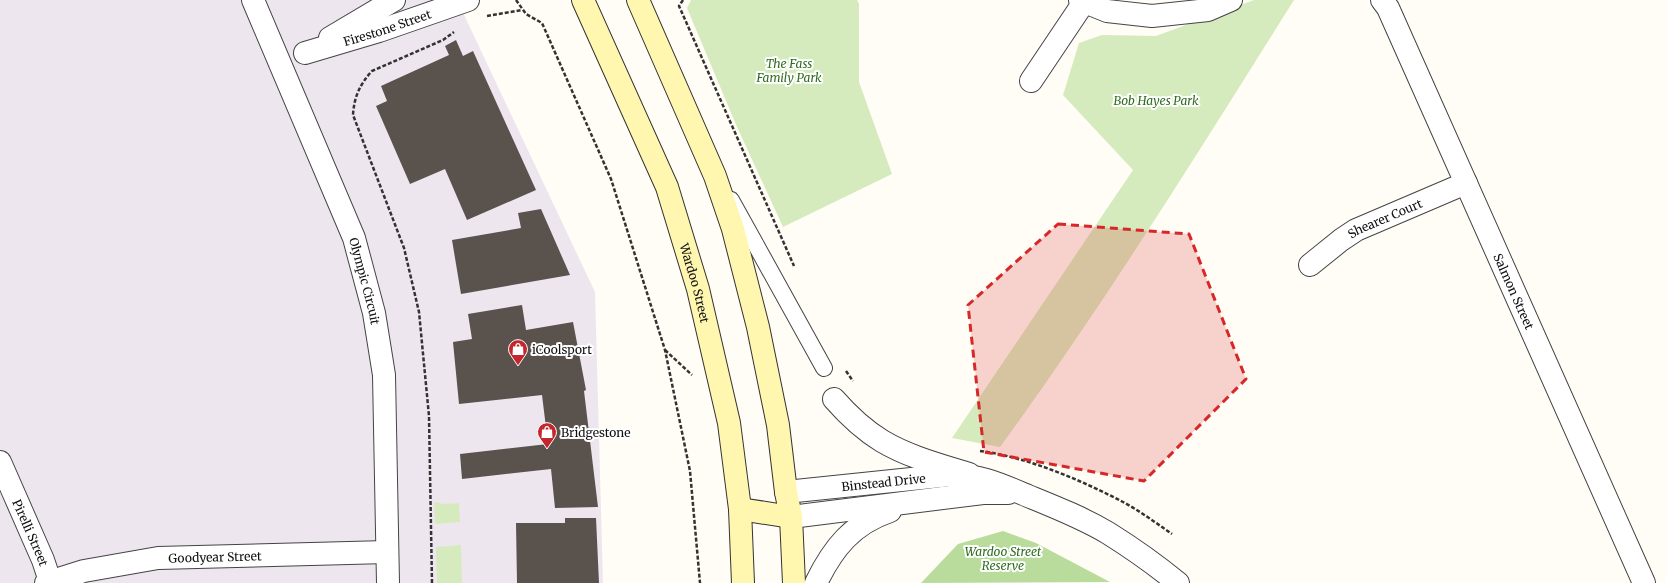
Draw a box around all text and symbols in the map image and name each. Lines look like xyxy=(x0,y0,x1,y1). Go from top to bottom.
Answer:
street label: Firestone Street xyxy=(341,6,433,49)
park label: The Fass Family Park xyxy=(755,56,822,85)
park label: Bob Hayes Park xyxy=(1114,93,1199,108)
street label: Shearer Court xyxy=(1345,195,1424,241)
street label: Olympic Circuit xyxy=(347,236,383,326)
street label: Wardoo Street xyxy=(677,240,713,324)
street label: Salmon Street xyxy=(1491,251,1538,332)
shop icon: iCoolsport xyxy=(507,338,529,366)
place label: iCoolsport xyxy=(532,342,592,357)
shop icon: Bridgestone xyxy=(536,421,558,449)
place label: Bridgestone xyxy=(561,425,631,440)
street label: Binstead Drive xyxy=(841,470,926,494)
street label: Pirelli Street xyxy=(10,497,52,568)
park label: Wardoo Street Reserve xyxy=(965,544,1042,573)
street label: Goodyear Street xyxy=(168,548,262,565)

